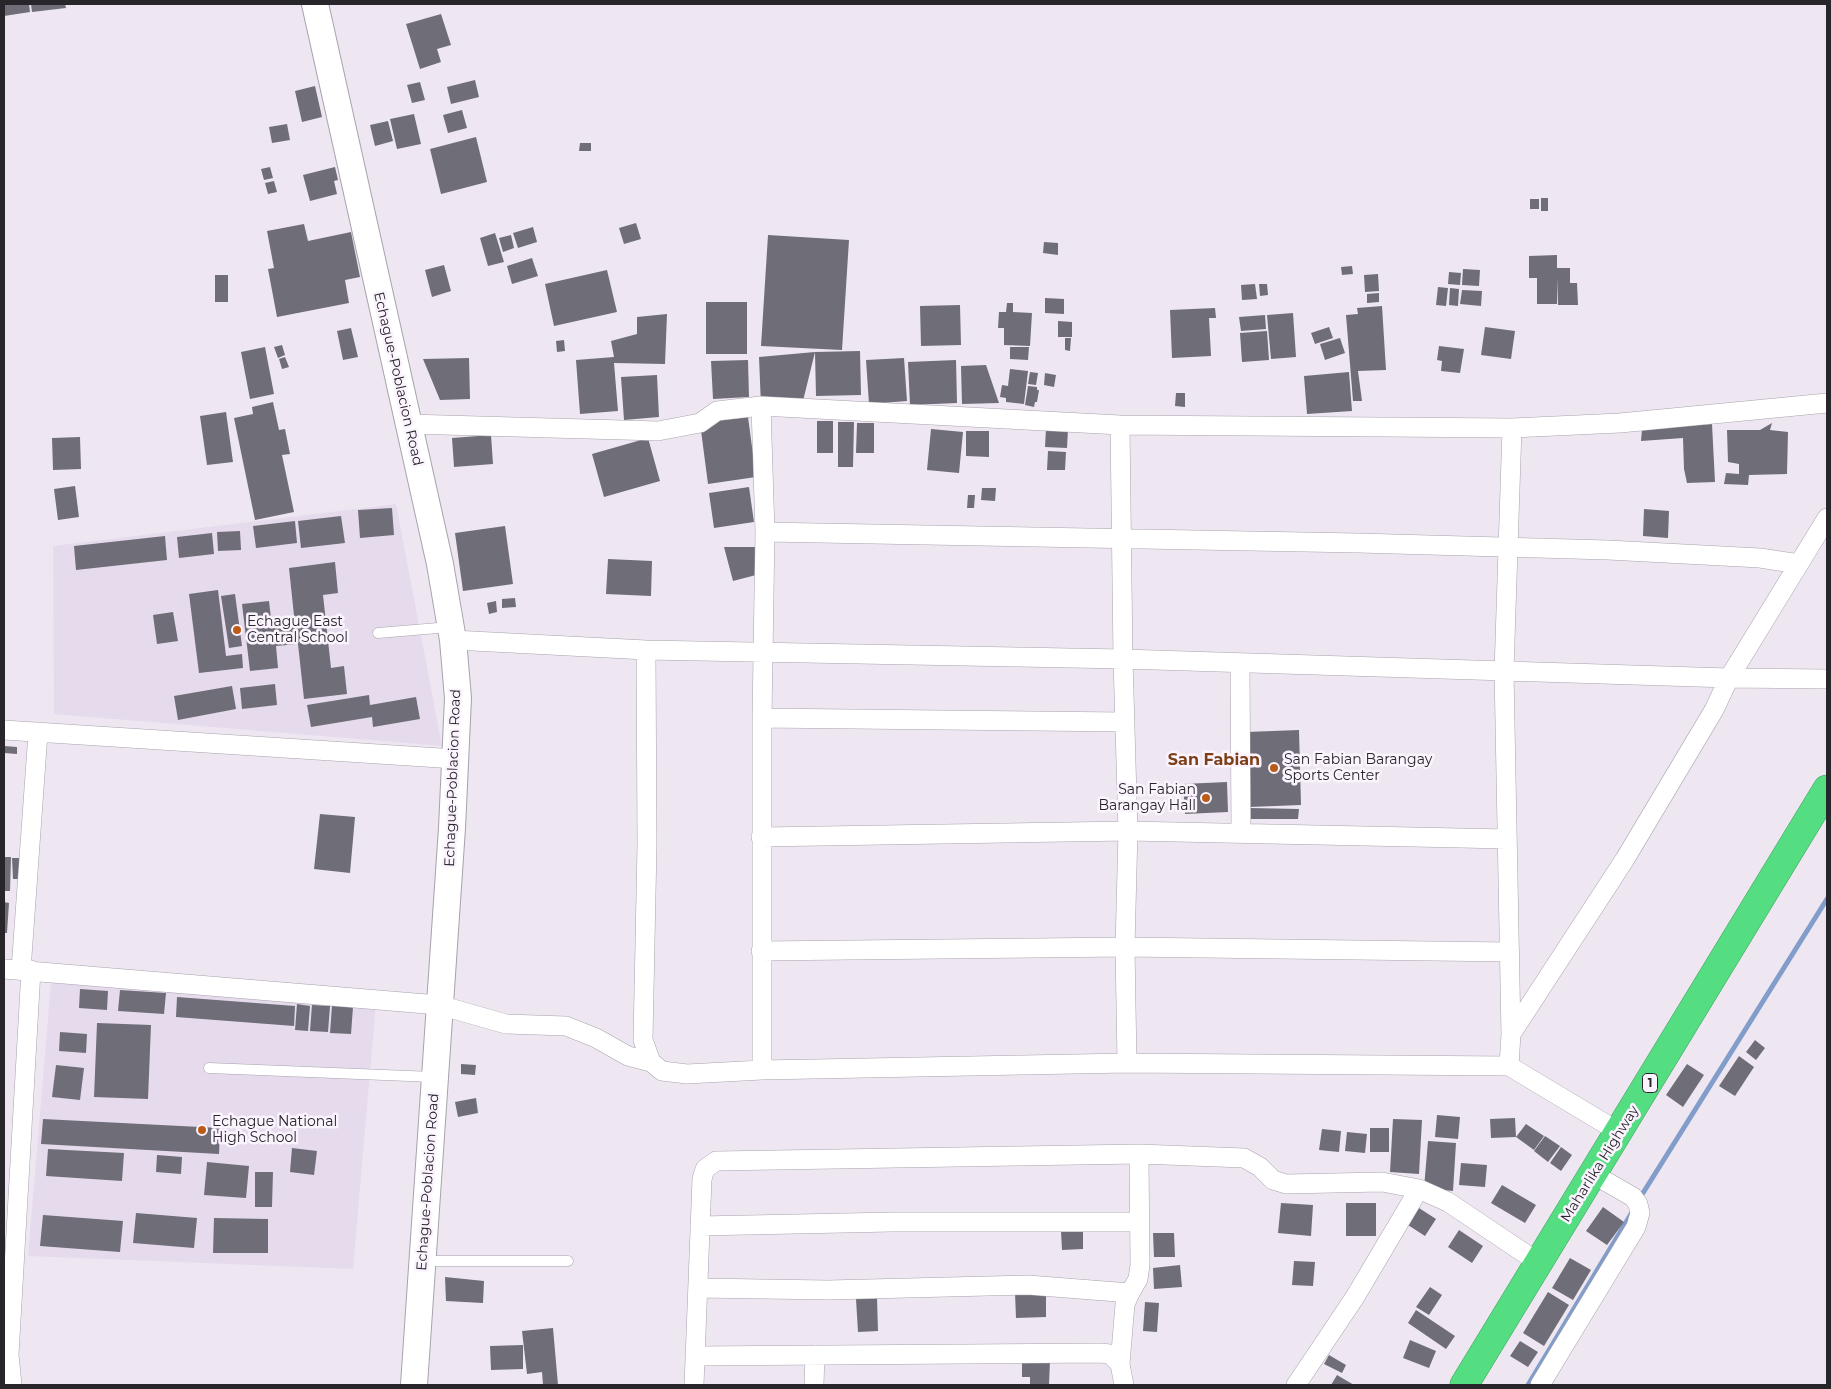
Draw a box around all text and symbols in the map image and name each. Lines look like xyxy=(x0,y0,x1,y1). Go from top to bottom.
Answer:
street label: Echague-Poblacion Road xyxy=(370,290,426,468)
place label: Echague East Central School xyxy=(247,614,348,646)
marker: Echague East Central School xyxy=(231,624,243,636)
street label: Echague-Poblacion Road xyxy=(442,689,464,867)
district label: San Fabian xyxy=(1168,750,1260,770)
place label: San Fabian Barangay Sports Center xyxy=(1284,752,1432,784)
marker: San Fabian Barangay Sports Center xyxy=(1268,762,1280,774)
place label: San Fabian Barangay Hall xyxy=(1098,782,1196,814)
marker: San Fabian Barangay Hall xyxy=(1200,792,1212,804)
road number: 1 xyxy=(1642,1074,1658,1092)
street label: Echague-Poblacion Road xyxy=(413,1093,443,1271)
street label: Maharlika Highway xyxy=(1557,1103,1643,1225)
place label: Echague National High School xyxy=(212,1114,337,1146)
marker: Echague National High School xyxy=(196,1124,208,1136)

